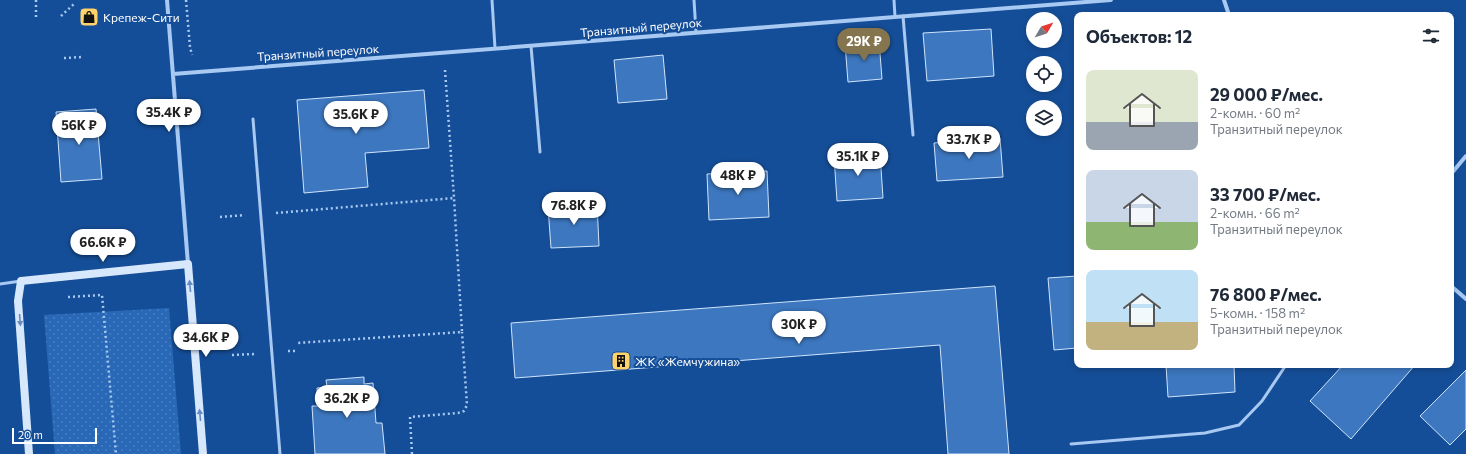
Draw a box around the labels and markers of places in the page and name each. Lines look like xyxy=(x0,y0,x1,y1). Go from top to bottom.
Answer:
shop icon: Крепеж-Сити xyxy=(78,6,100,28)
place label: Крепеж-Сити xyxy=(103,10,180,24)
pin: 29K ₽ xyxy=(836,28,892,62)
pin: 35.4K ₽ xyxy=(132,99,206,133)
pin: 35.6K ₽ xyxy=(319,101,393,135)
pin: 56K ₽ xyxy=(51,112,107,146)
pin: 33.7K ₽ xyxy=(932,126,1006,160)
pin: 35.1K ₽ xyxy=(821,143,895,177)
pin: 48K ₽ xyxy=(710,162,766,196)
pin: 76.8K ₽ xyxy=(537,192,611,226)
pin: 66.6K ₽ xyxy=(66,229,140,263)
pin: 30K ₽ xyxy=(771,311,827,345)
pin: 34.6K ₽ xyxy=(169,324,243,358)
building icon: ЖК «Жемчужина» xyxy=(610,350,632,372)
place label: ЖК «Жемчужина» xyxy=(635,354,740,368)
pin: 36.2K ₽ xyxy=(310,385,384,419)

